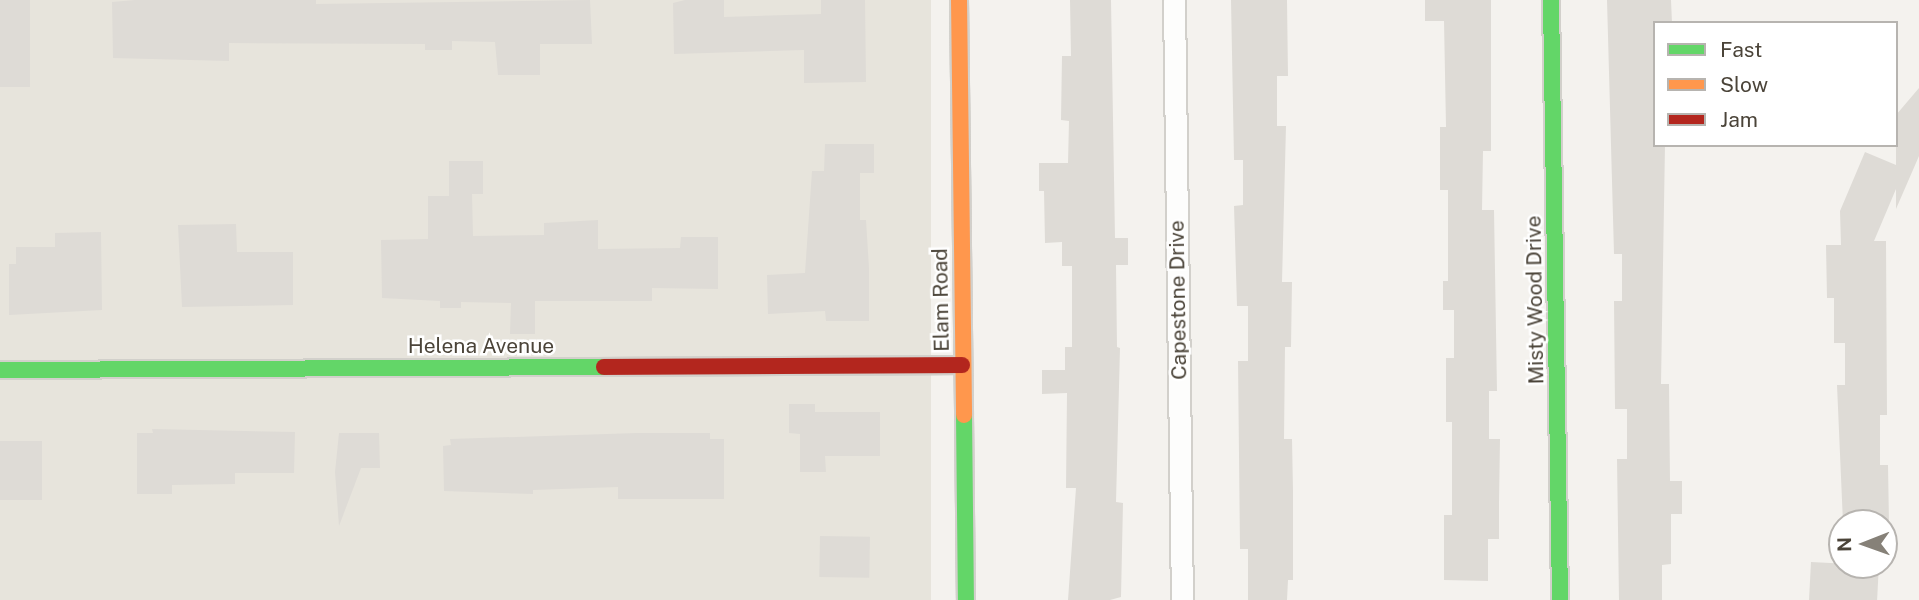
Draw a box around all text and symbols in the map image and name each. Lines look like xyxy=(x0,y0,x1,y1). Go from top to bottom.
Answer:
legend xyxy=(1653,21,1898,147)
text: Fast xyxy=(1720,37,1762,62)
text: Slow xyxy=(1720,72,1768,97)
text: Jam xyxy=(1720,107,1758,132)
street label: Misty Wood Drive xyxy=(1521,215,1549,385)
street label: Capestone Drive xyxy=(1164,220,1192,380)
street label: Elam Road xyxy=(927,248,955,352)
street label: Helena Avenue xyxy=(408,333,554,359)
north arrow xyxy=(1828,509,1898,579)
text: N xyxy=(1833,537,1855,552)

